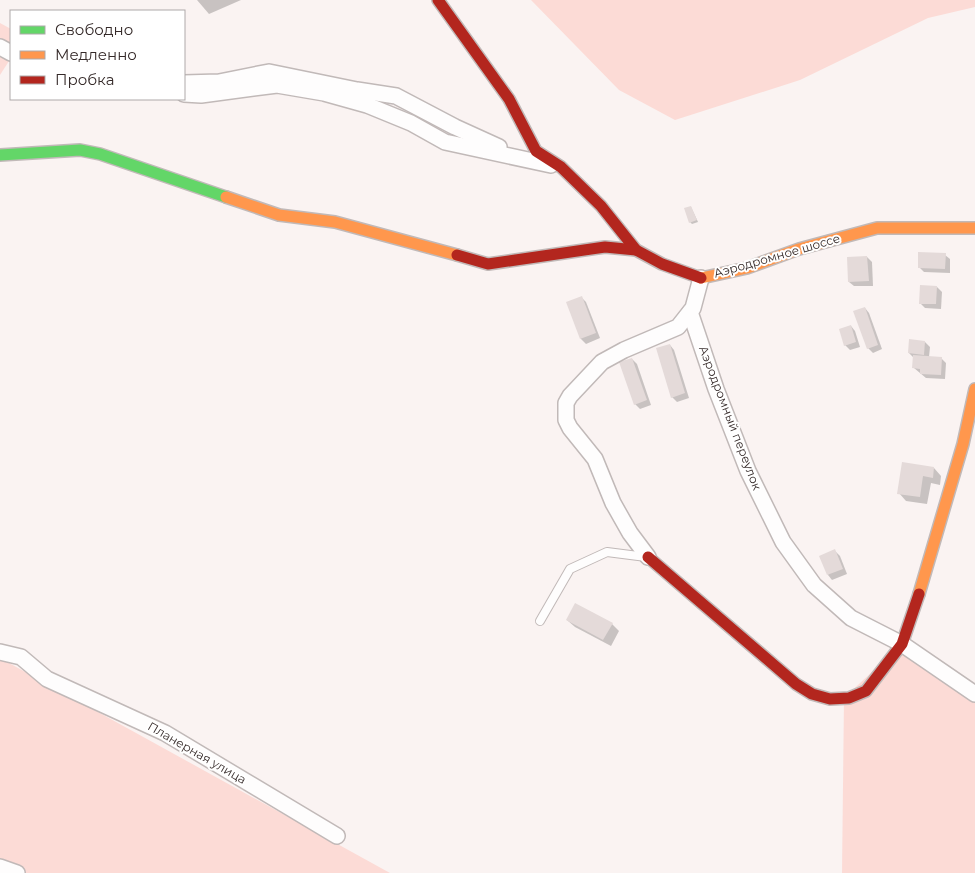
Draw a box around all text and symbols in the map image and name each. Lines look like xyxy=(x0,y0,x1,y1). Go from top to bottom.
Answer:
legend xyxy=(10,10,185,100)
text: Свободно xyxy=(55,20,133,39)
text: Медленно xyxy=(55,45,137,64)
text: Пробка xyxy=(55,70,114,89)
street label: Аэродромное шоссе xyxy=(712,230,842,281)
street label: Аэродромный переулок xyxy=(696,344,765,492)
street label: Планерная улица xyxy=(145,718,249,787)

